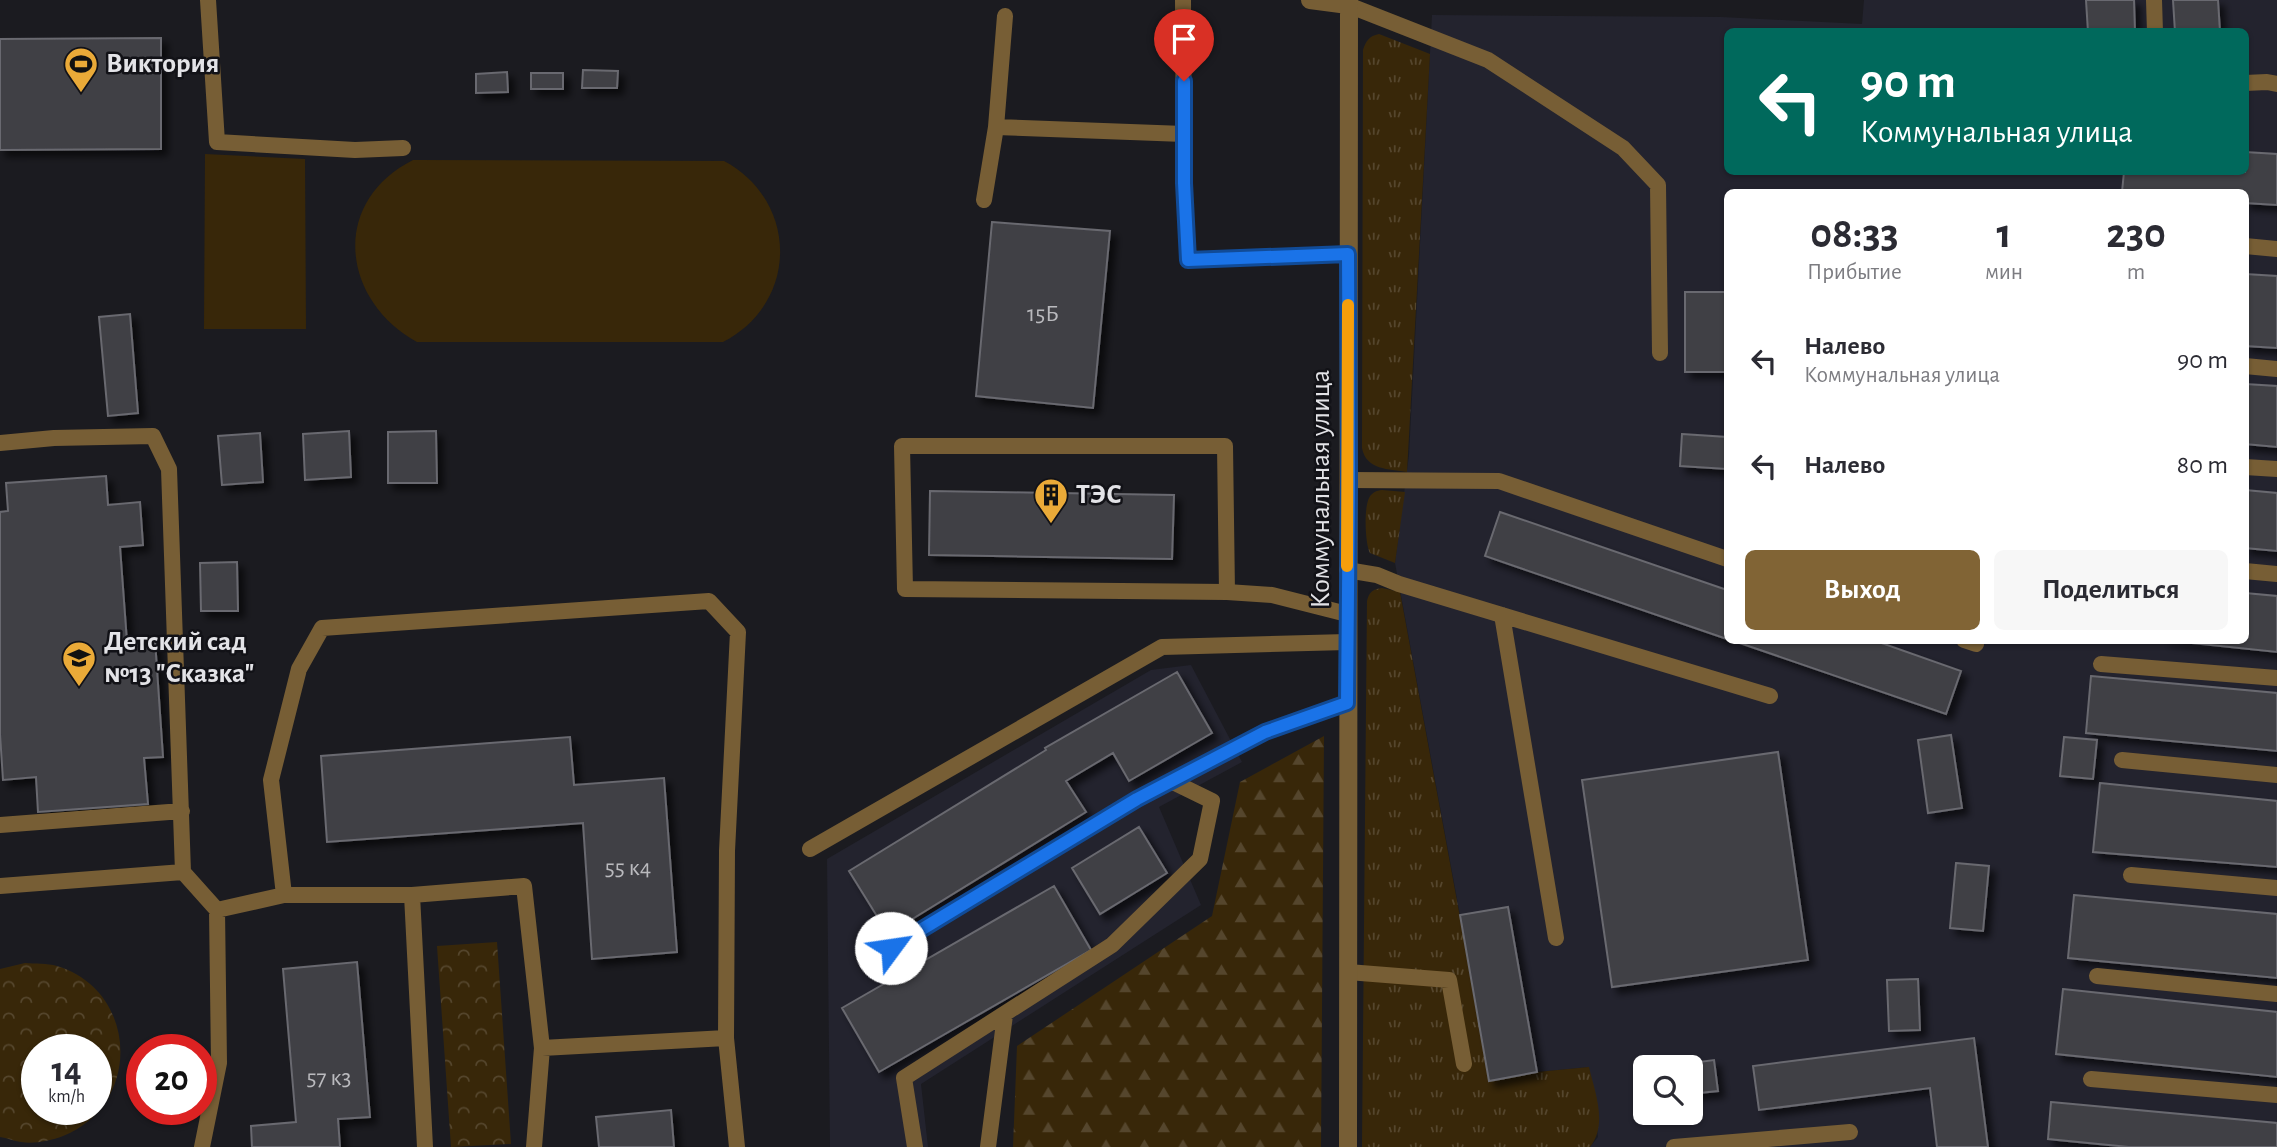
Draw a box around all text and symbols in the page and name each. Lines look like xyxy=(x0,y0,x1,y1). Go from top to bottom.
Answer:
pin xyxy=(1154,9,1214,81)
icon: arrive xyxy=(1165,20,1203,58)
sports icon: Виктория xyxy=(62,45,100,94)
place label: Виктория xyxy=(106,50,219,78)
icon: left xyxy=(1745,56,1836,147)
text: 90 m xyxy=(1860,58,1956,107)
text: Коммунальная улица xyxy=(1860,116,2133,148)
text: 08:33 xyxy=(1810,213,1899,255)
text: 1 xyxy=(1996,213,2012,255)
text: 230 xyxy=(2106,213,2166,255)
text: Прибытие xyxy=(1807,261,1902,284)
text: мин xyxy=(1985,261,2023,284)
text: m xyxy=(2127,261,2145,284)
house number: 15Б xyxy=(1027,302,1059,326)
text: Налево xyxy=(1804,333,1885,359)
icon: left xyxy=(1745,342,1783,380)
text: 90 m xyxy=(2177,347,2228,373)
text: Коммунальная улица xyxy=(1804,364,2000,387)
street label: Коммунальная улица xyxy=(1307,369,1335,608)
icon: left xyxy=(1745,447,1783,485)
text: Налево xyxy=(1804,452,1885,478)
text: 80 m xyxy=(2177,452,2228,478)
building icon: ТЭС xyxy=(1032,476,1070,525)
place label: ТЭС xyxy=(1076,481,1122,509)
button: Выход xyxy=(1745,550,1980,630)
button: Поделиться xyxy=(1994,550,2228,630)
place label: Детский сад №13 "Сказка" xyxy=(104,628,254,688)
school or university icon: Детский сад №13 "Сказка" xyxy=(60,639,98,688)
house number: 55 к4 xyxy=(605,856,651,880)
position arrow xyxy=(854,911,928,985)
speed limit sign: 20 xyxy=(126,1034,217,1125)
text: 14 xyxy=(51,1053,82,1088)
map controls xyxy=(1633,1055,1703,1125)
button: search xyxy=(1633,1055,1703,1125)
house number: 57 к3 xyxy=(307,1066,351,1090)
text: km/h xyxy=(48,1088,85,1106)

